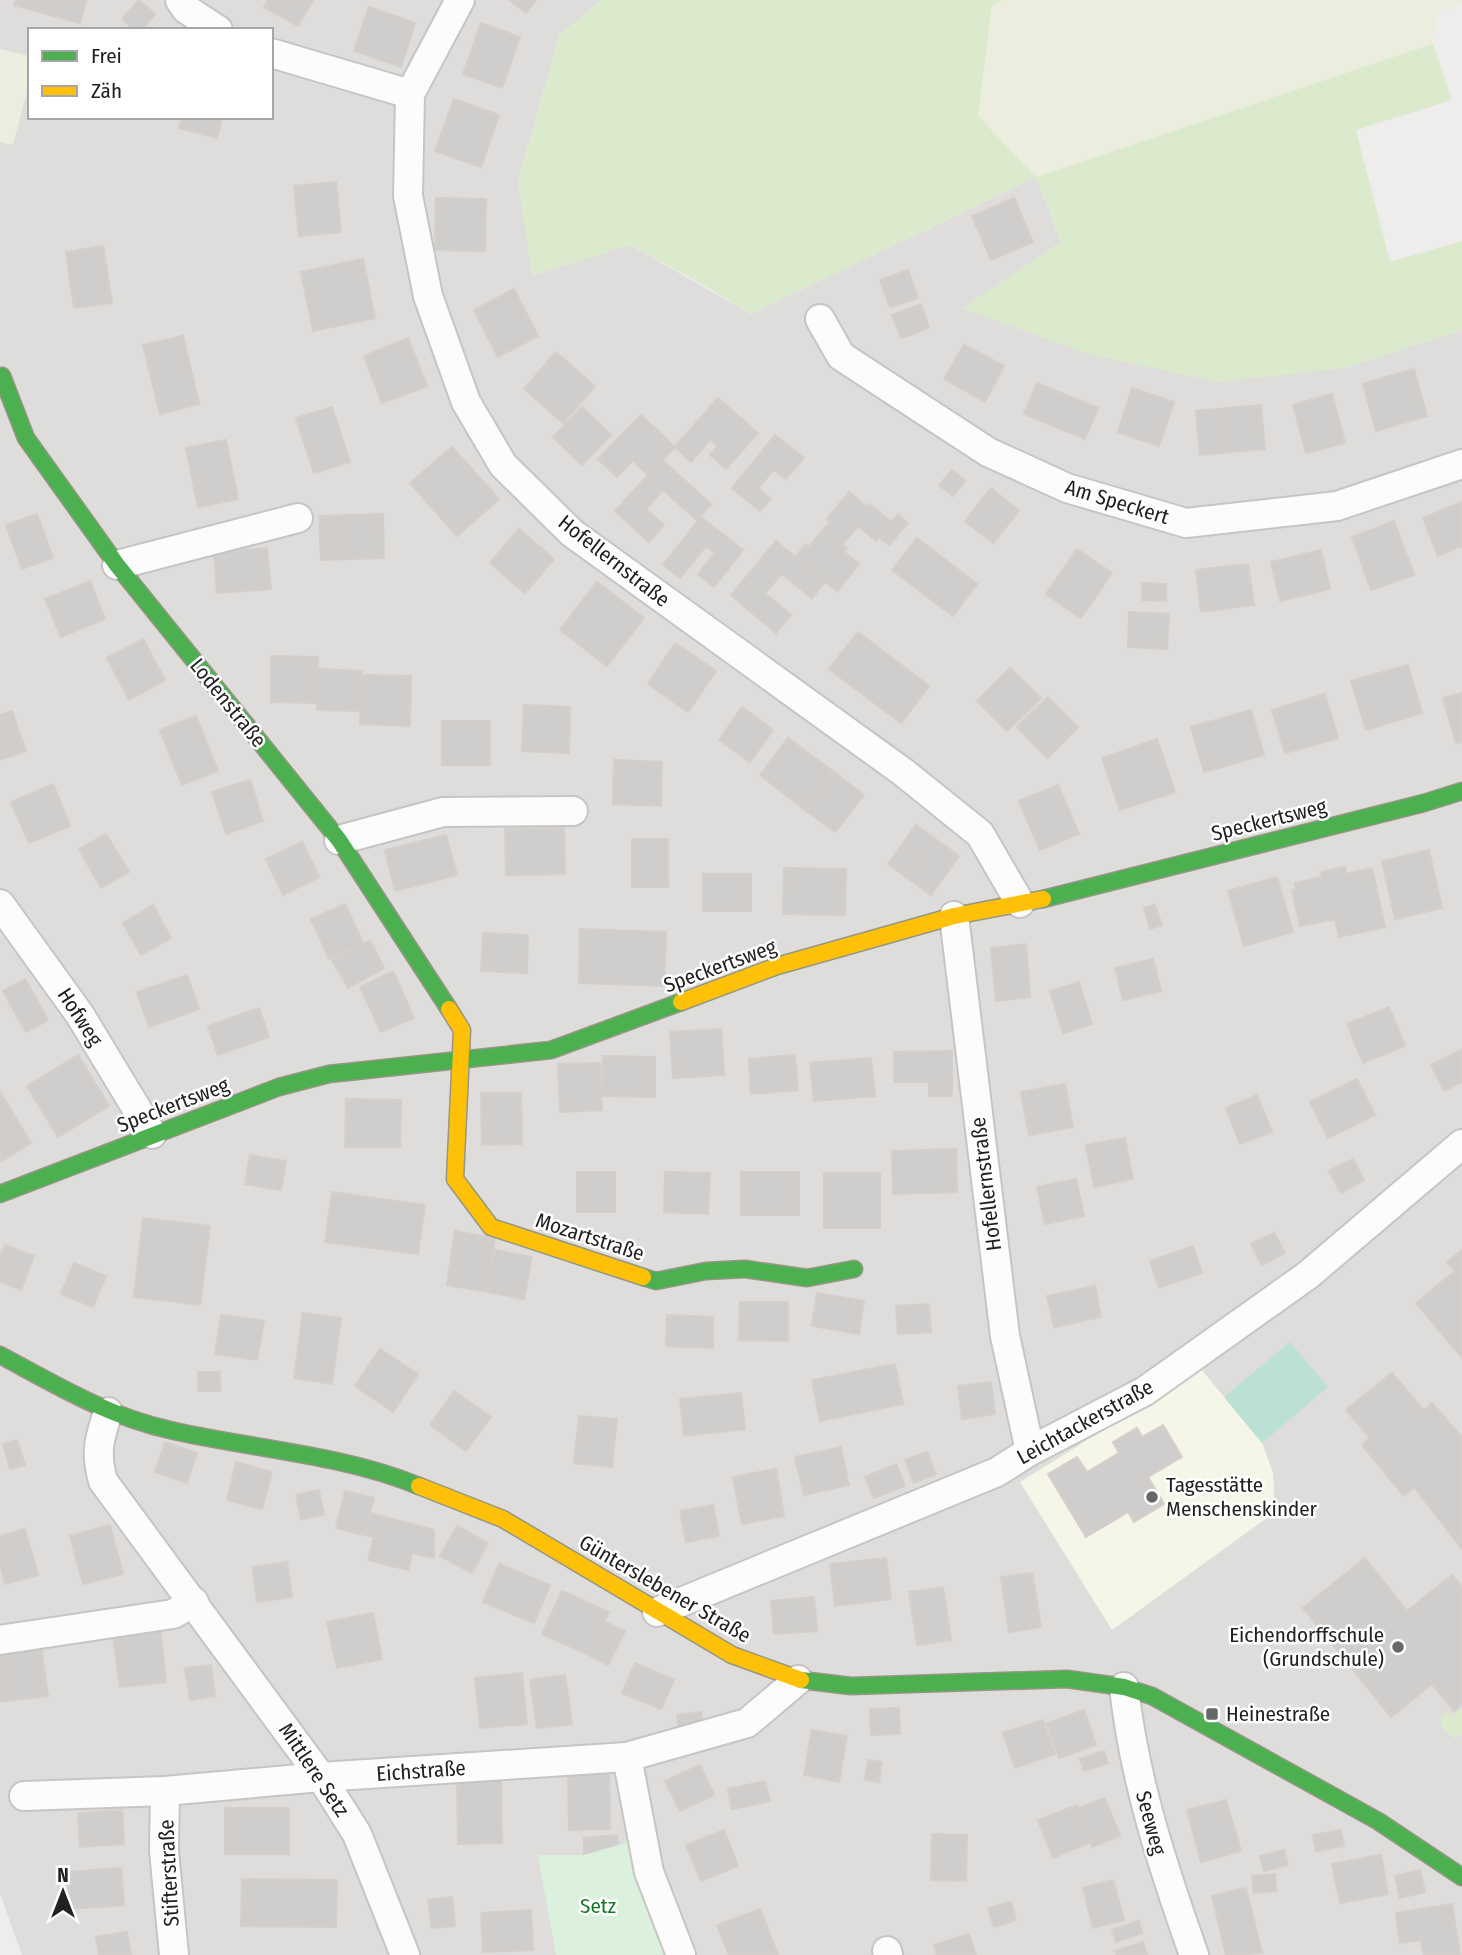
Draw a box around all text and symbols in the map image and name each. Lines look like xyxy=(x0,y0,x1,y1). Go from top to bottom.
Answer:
legend xyxy=(28,28,273,119)
text: Frei xyxy=(91,43,122,69)
text: Zäh xyxy=(91,78,122,104)
street label: Am Speckert xyxy=(1062,474,1172,530)
street label: Hofellernstraße xyxy=(553,509,675,613)
street label: Lodenstraße xyxy=(184,653,272,753)
street label: Speckertsweg xyxy=(1209,793,1329,847)
street label: Speckertsweg xyxy=(660,934,780,998)
street label: Hofweg xyxy=(52,983,108,1051)
street label: Speckertsweg xyxy=(113,1072,233,1138)
street label: Hofellernstraße xyxy=(965,1116,1007,1252)
street label: Mozartstraße xyxy=(532,1207,648,1267)
street label: Leichtackerstraße xyxy=(1012,1374,1158,1470)
place label: Tagesstätte Menschenskinder xyxy=(1166,1472,1318,1522)
marker: Tagesstätte Menschenskinder xyxy=(1144,1489,1160,1505)
street label: Günterslebener Straße xyxy=(575,1529,755,1649)
place label: Eichendorffschule (Grundschule) xyxy=(1229,1622,1384,1672)
marker: Eichendorffschule (Grundschule) xyxy=(1390,1639,1406,1655)
place label: Heinestraße xyxy=(1226,1701,1330,1727)
marker: Heinestraße xyxy=(1204,1706,1220,1722)
street label: Mittlere Setz xyxy=(273,1718,355,1822)
street label: Eichstraße xyxy=(375,1755,467,1787)
street label: Seeweg xyxy=(1130,1788,1172,1858)
street label: Stifterstraße xyxy=(153,1819,185,1927)
north arrow xyxy=(28,1857,98,1927)
text: N xyxy=(57,1864,69,1887)
park label: Setz xyxy=(580,1893,616,1919)

